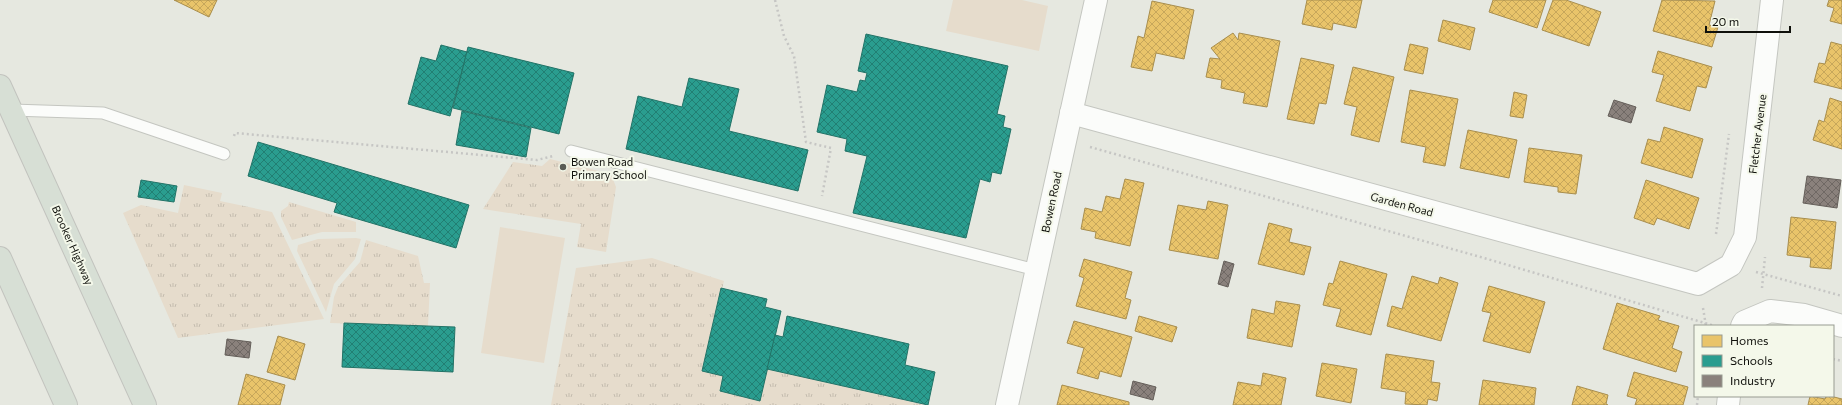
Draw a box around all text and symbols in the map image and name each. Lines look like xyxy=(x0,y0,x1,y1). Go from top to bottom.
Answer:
scale bar xyxy=(1706,8,1790,34)
text: 20 m xyxy=(1712,14,1739,28)
street label: Fletcher Avenue xyxy=(1746,93,1768,174)
place label: Bowen Road Primary School xyxy=(571,155,647,181)
marker: Bowen Road Primary School xyxy=(558,162,568,172)
street label: Bowen Road xyxy=(1038,170,1064,234)
street label: Garden Road xyxy=(1369,189,1435,219)
street label: Brooker Highway xyxy=(50,203,96,287)
legend xyxy=(1694,325,1834,397)
text: Homes xyxy=(1730,333,1768,347)
text: Schools xyxy=(1730,353,1773,367)
text: Industry xyxy=(1730,373,1775,387)

